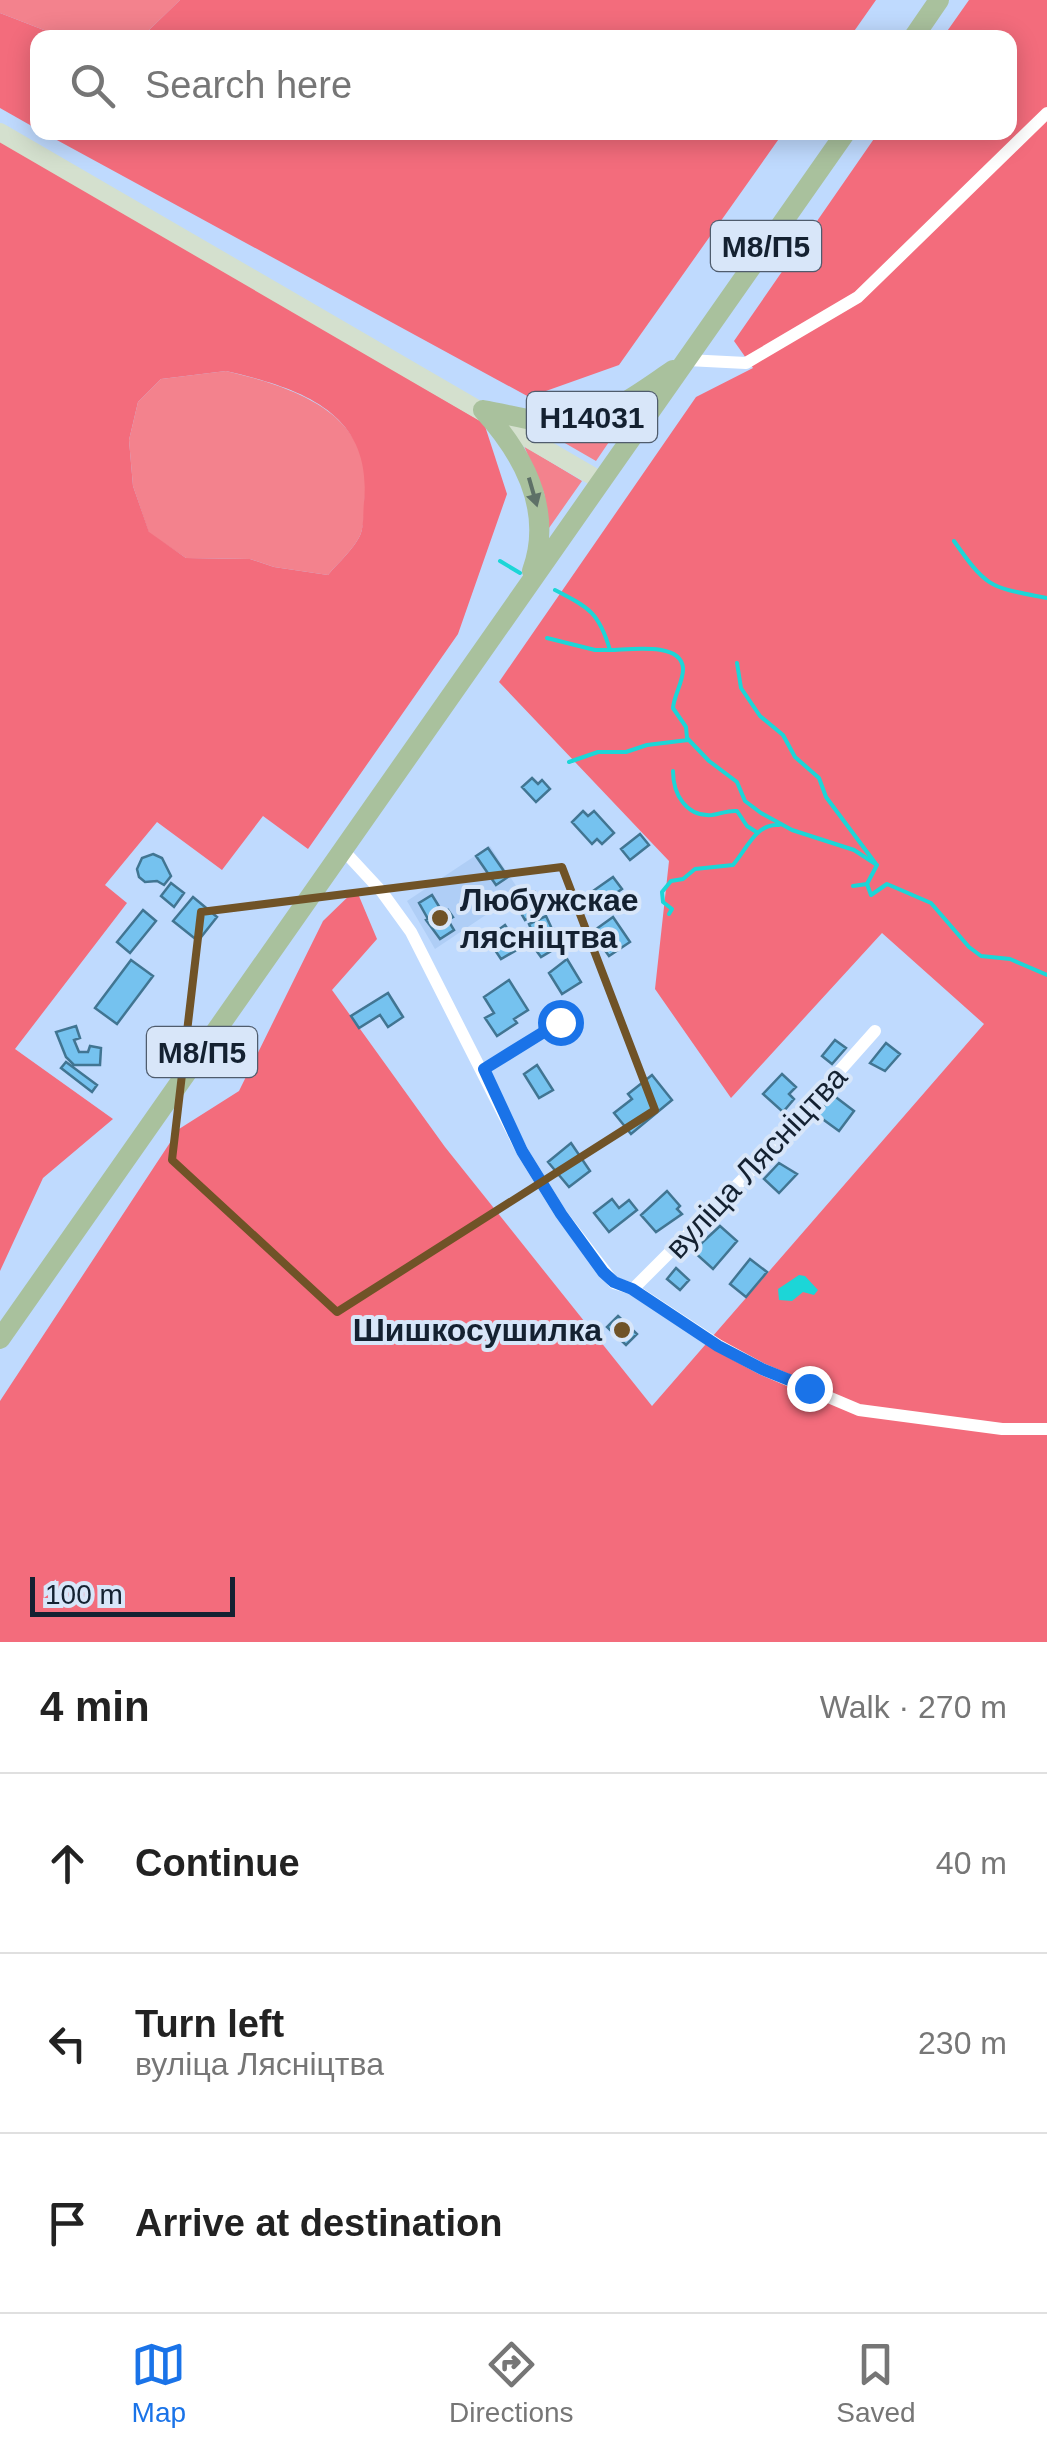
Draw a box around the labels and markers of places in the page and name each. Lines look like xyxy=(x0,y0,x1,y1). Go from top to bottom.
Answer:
place label: Любужскае лясніцтва xyxy=(460,882,639,955)
marker: Любужскае лясніцтва xyxy=(429,907,451,929)
place label: Шишкосушилка xyxy=(353,1312,602,1348)
marker: Шишкосушилка xyxy=(611,1319,633,1341)

